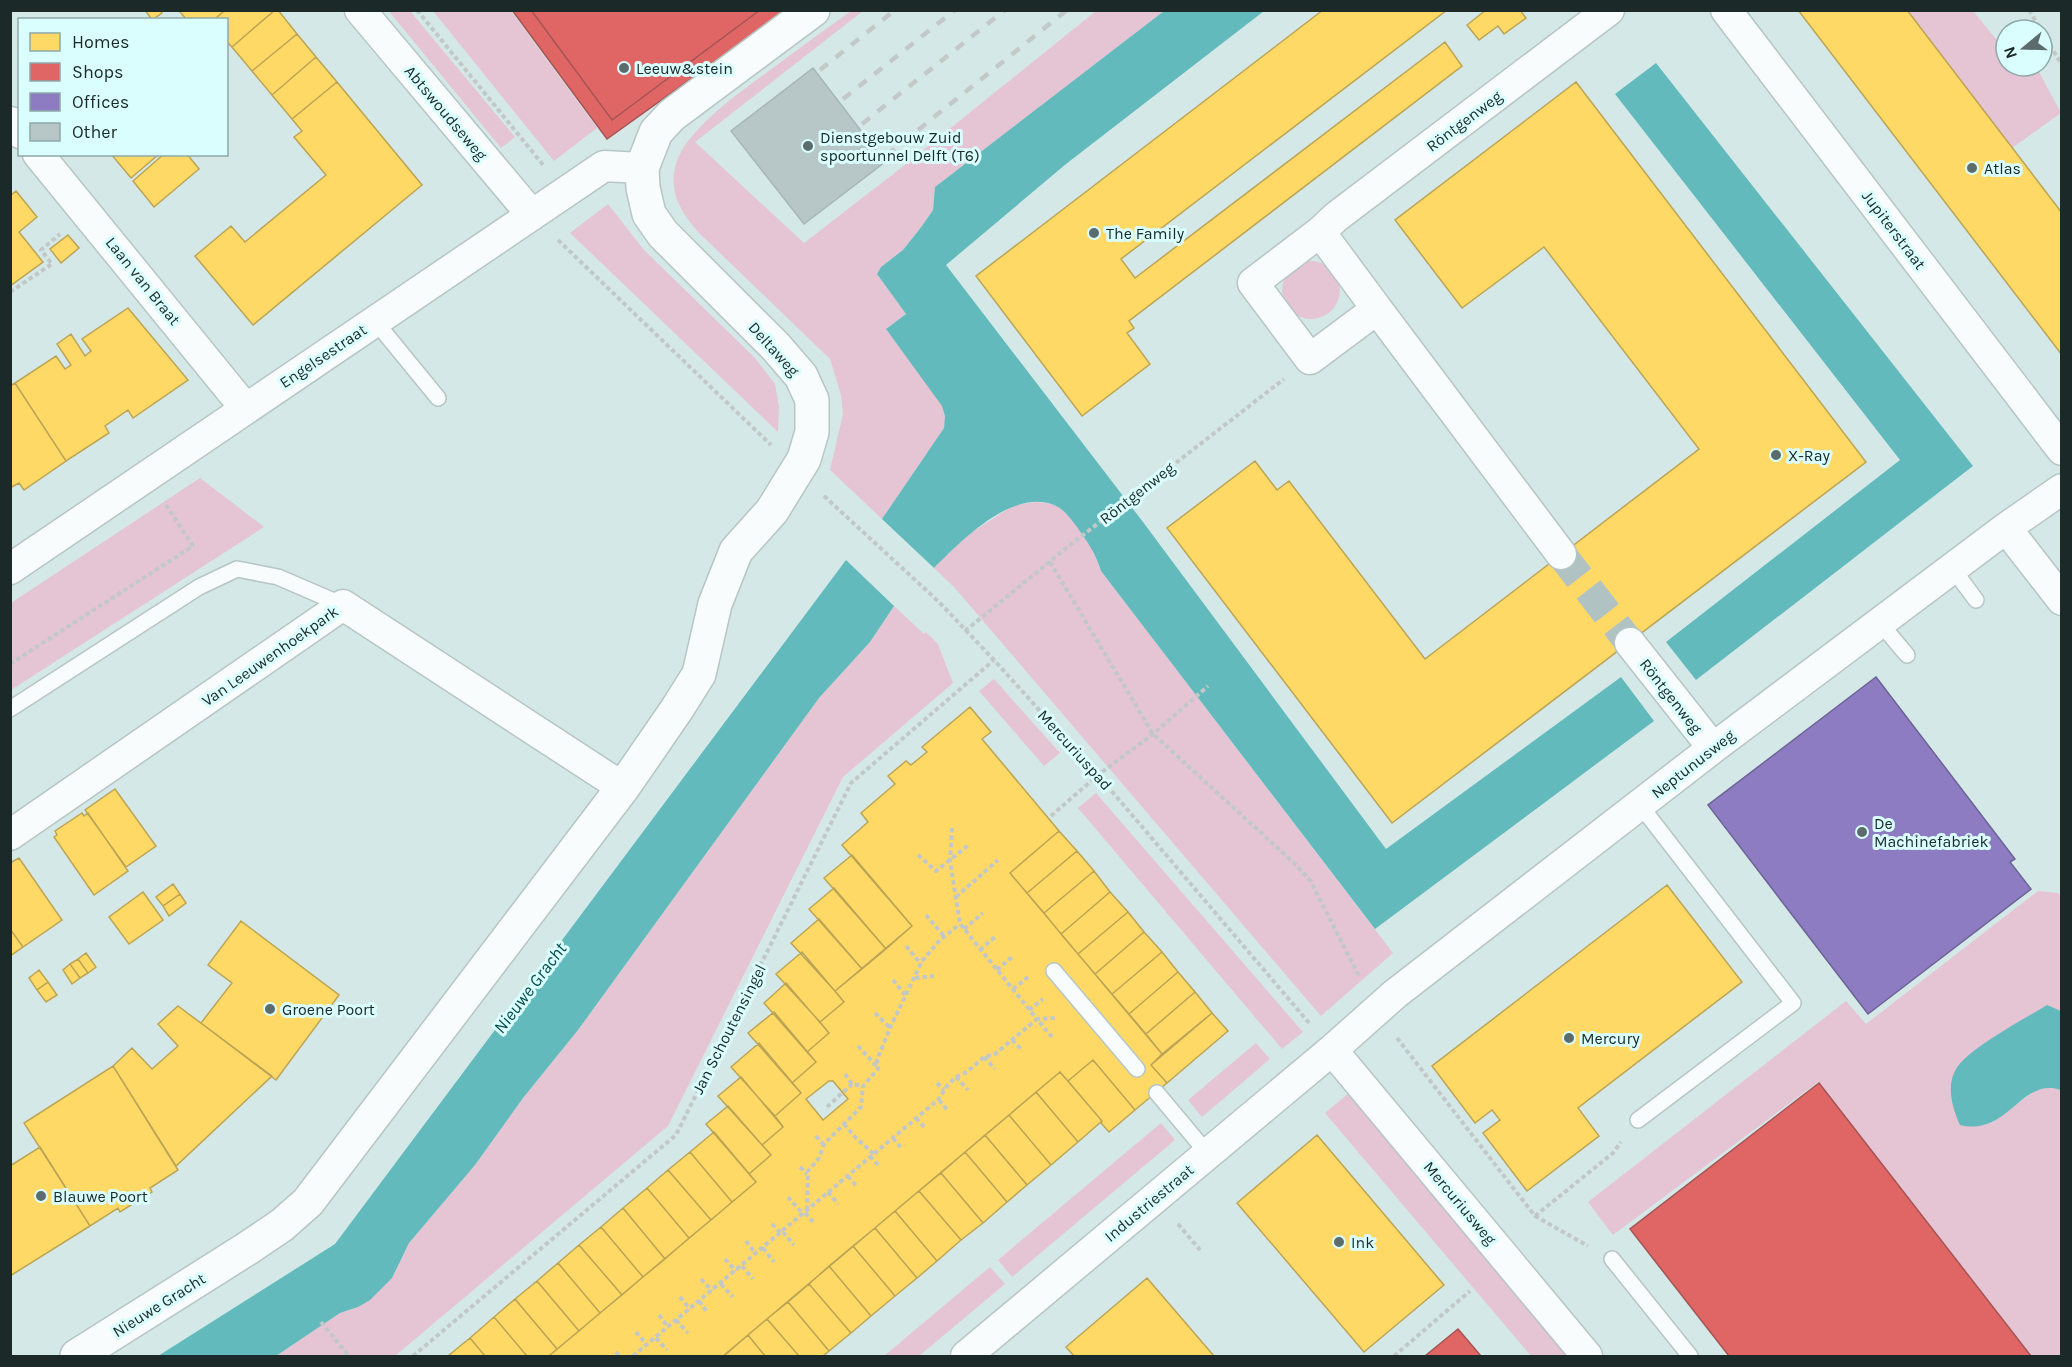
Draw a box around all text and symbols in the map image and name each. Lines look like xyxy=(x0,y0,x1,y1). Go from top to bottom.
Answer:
legend xyxy=(18,18,228,156)
north arrow xyxy=(1994,18,2054,78)
text: Homes xyxy=(72,31,129,53)
text: N xyxy=(1999,44,2021,61)
place label: Leeuw&stein xyxy=(636,59,733,78)
text: Shops xyxy=(72,61,124,83)
marker: Leeuw&stein xyxy=(617,61,631,75)
street label: Abtswoudseweg xyxy=(401,62,491,164)
street label: Röntgenweg xyxy=(1422,86,1506,156)
text: Offices xyxy=(72,91,129,113)
text: Other xyxy=(72,121,117,143)
place label: Dienstgebouw Zuid spoortunnel Delft (T6) xyxy=(820,128,980,165)
marker: Dienstgebouw Zuid spoortunnel Delft (T6) xyxy=(801,139,815,153)
place label: Atlas xyxy=(1984,159,2021,178)
marker: Atlas xyxy=(1965,161,1979,175)
street label: Jupiterstraat xyxy=(1858,187,1930,273)
place label: The Family xyxy=(1106,224,1185,243)
marker: The Family xyxy=(1087,226,1101,240)
street label: Laan van Braat xyxy=(102,233,184,329)
street label: Deltaweg xyxy=(745,318,803,380)
street label: Engelsestraat xyxy=(276,320,370,392)
place label: X-Ray xyxy=(1788,446,1830,465)
marker: X-Ray xyxy=(1769,448,1783,462)
street label: Röntgenweg xyxy=(1096,458,1178,528)
street label: Van Leeuwenhoekpark xyxy=(198,602,342,710)
street label: Röntgenweg xyxy=(1636,655,1706,737)
street label: Mercuriuspad xyxy=(1034,706,1116,794)
street label: Neptunusweg xyxy=(1647,725,1739,803)
place label: De Machinefabriek xyxy=(1874,814,1988,851)
marker: De Machinefabriek xyxy=(1855,825,1869,839)
water label: Nieuwe Gracht xyxy=(489,938,572,1038)
street label: Jan Schoutensingel xyxy=(688,961,770,1097)
place label: Groene Poort xyxy=(282,1000,375,1019)
marker: Groene Poort xyxy=(263,1002,277,1016)
place label: Mercury xyxy=(1581,1029,1640,1048)
marker: Mercury xyxy=(1562,1031,1576,1045)
street label: Mercuriusweg xyxy=(1420,1157,1500,1249)
street label: Industriestraat xyxy=(1101,1160,1197,1246)
place label: Blauwe Poort xyxy=(53,1187,148,1206)
marker: Blauwe Poort xyxy=(34,1189,48,1203)
place label: Ink xyxy=(1351,1233,1374,1252)
marker: Ink xyxy=(1332,1235,1346,1249)
street label: Nieuwe Gracht xyxy=(109,1269,209,1341)

